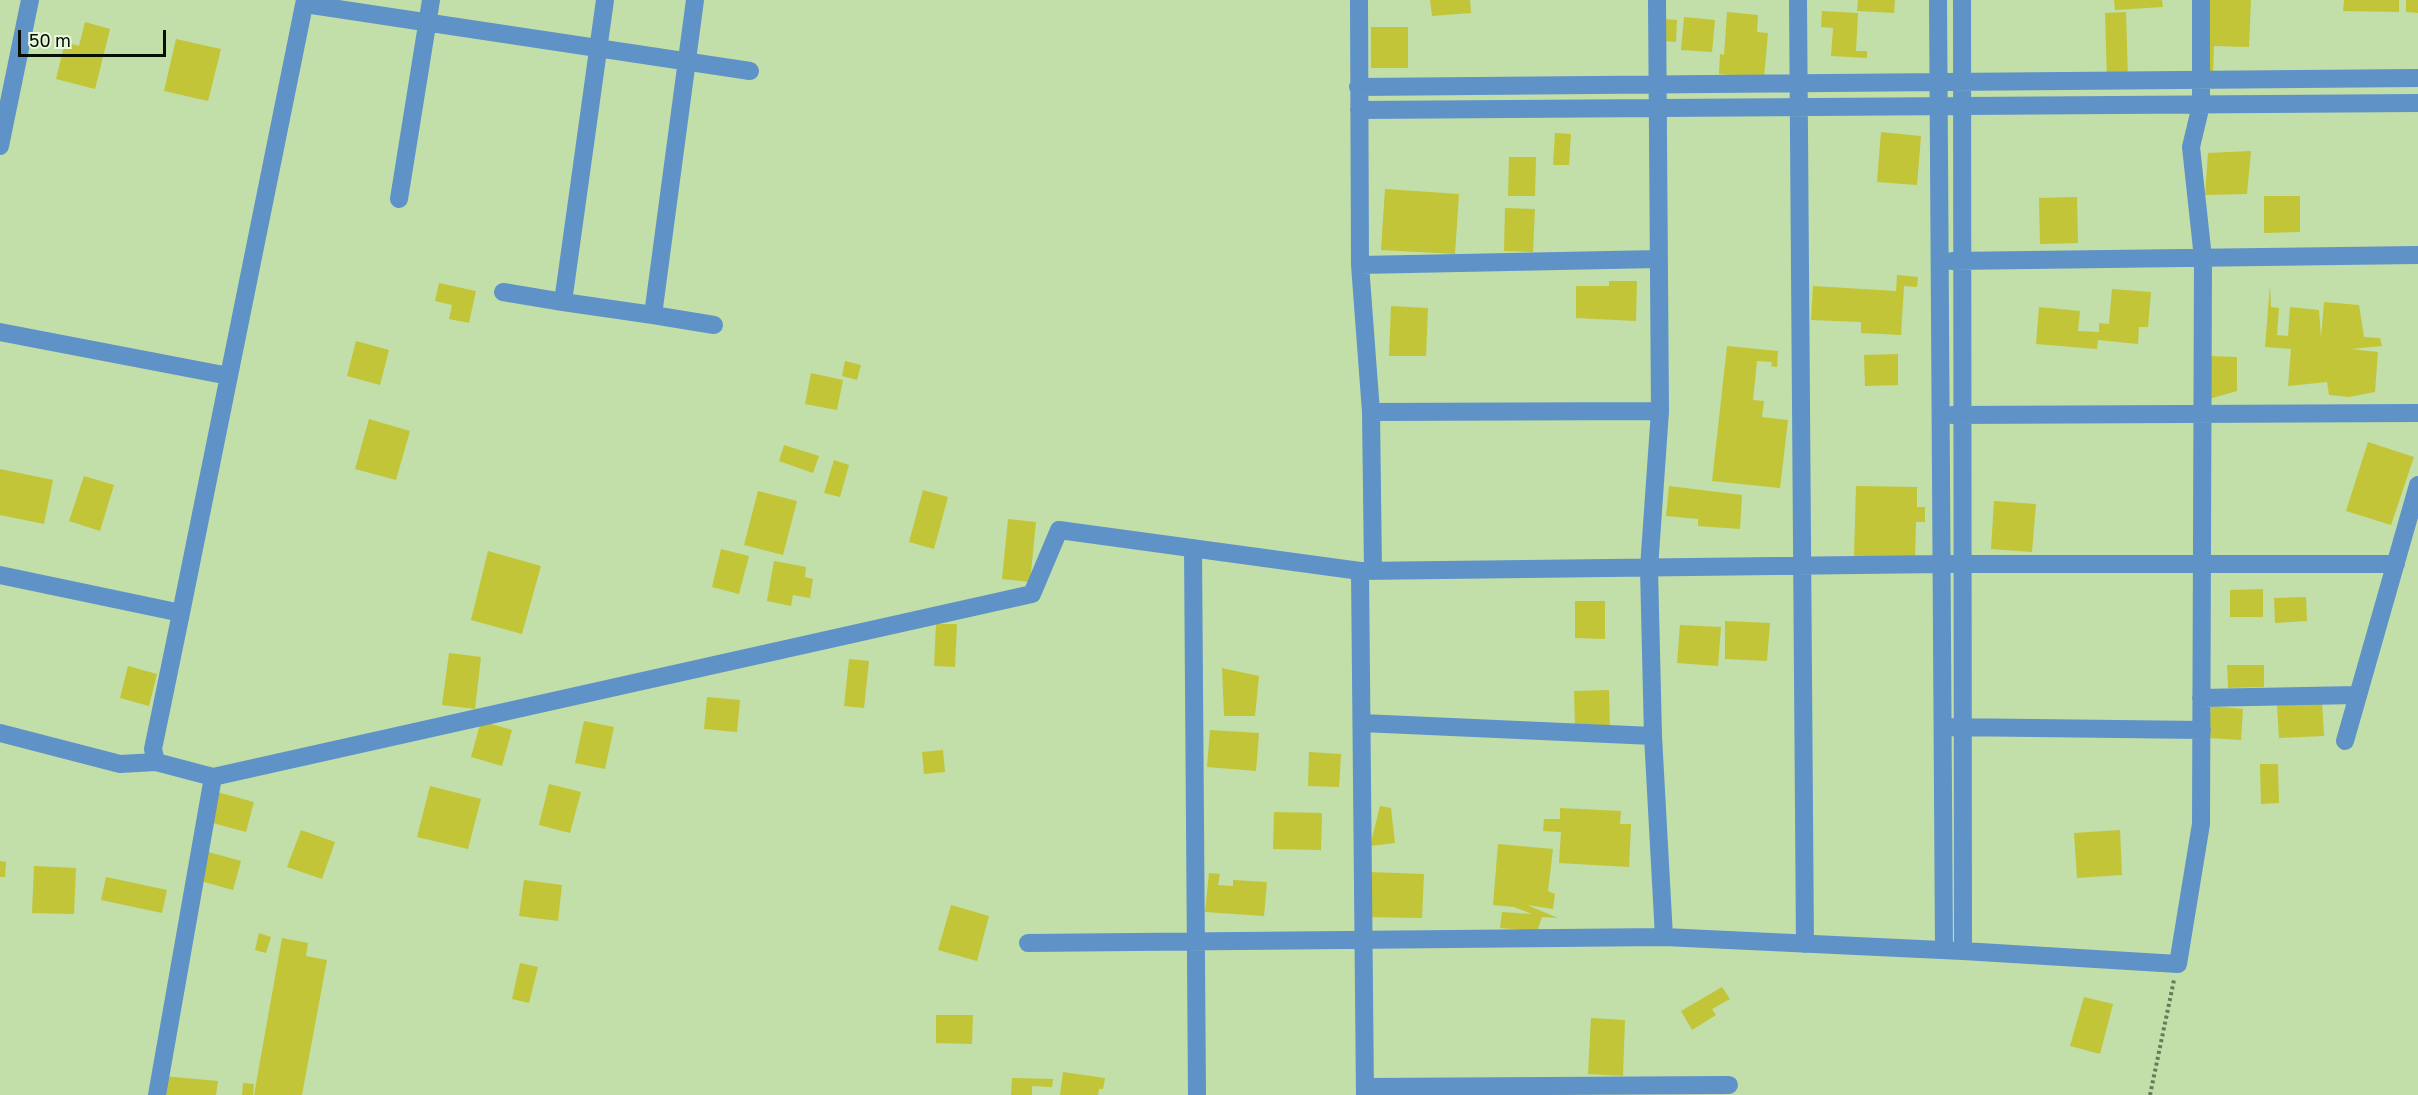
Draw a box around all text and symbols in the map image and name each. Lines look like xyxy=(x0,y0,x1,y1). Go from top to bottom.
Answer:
scale bar xyxy=(21,18,170,56)
text: 50 m xyxy=(29,29,71,51)

